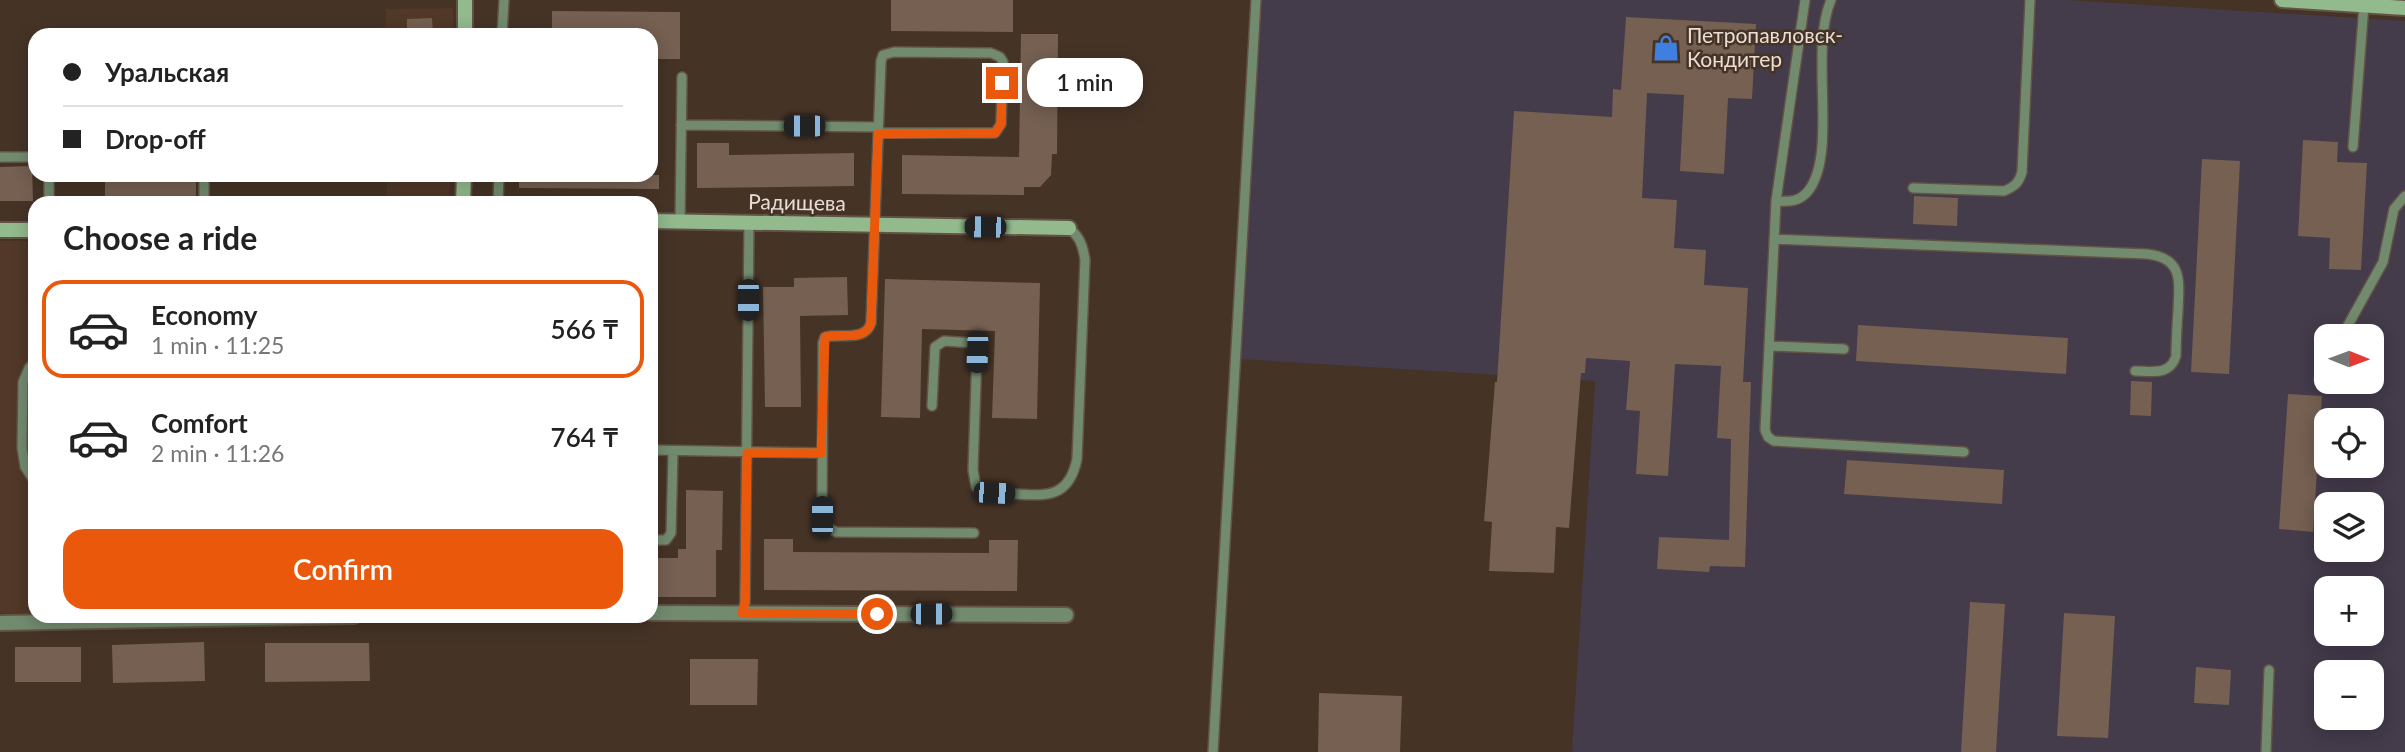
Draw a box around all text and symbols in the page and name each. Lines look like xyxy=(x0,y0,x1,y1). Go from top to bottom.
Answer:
place label: Петропавловск- Кондитер xyxy=(1687,22,1843,71)
shop icon: Петропавловск- Кондитер xyxy=(1651,33,1681,63)
text: Уральская xyxy=(105,56,229,88)
callout: 1 min xyxy=(1026,58,1142,108)
route end xyxy=(986,67,1018,99)
text: 1 min xyxy=(1057,68,1113,96)
car xyxy=(784,116,826,137)
text: Drop-off xyxy=(105,123,206,155)
street label: Радищева xyxy=(748,188,846,215)
car xyxy=(964,216,1007,238)
text: Choose a ride xyxy=(63,218,257,257)
car xyxy=(738,279,759,321)
icon: car xyxy=(67,298,130,361)
text: Economy xyxy=(151,299,257,331)
text: 566 ₸ xyxy=(551,313,619,345)
north arrow xyxy=(2314,324,2384,394)
map controls xyxy=(2314,324,2384,730)
text: 1 min · 11:25 xyxy=(151,331,284,359)
car xyxy=(966,331,989,373)
icon: car xyxy=(67,406,130,469)
text: Comfort xyxy=(151,407,248,439)
button: locate xyxy=(2314,408,2384,478)
text: 764 ₸ xyxy=(551,421,619,453)
text: 2 min · 11:26 xyxy=(151,439,284,467)
car xyxy=(973,481,1016,505)
button: layers xyxy=(2314,492,2384,562)
car xyxy=(812,496,833,538)
button: Confirm xyxy=(63,529,623,609)
button: + xyxy=(2314,576,2384,646)
route start xyxy=(861,598,893,630)
car xyxy=(911,604,953,625)
button: − xyxy=(2314,660,2384,730)

